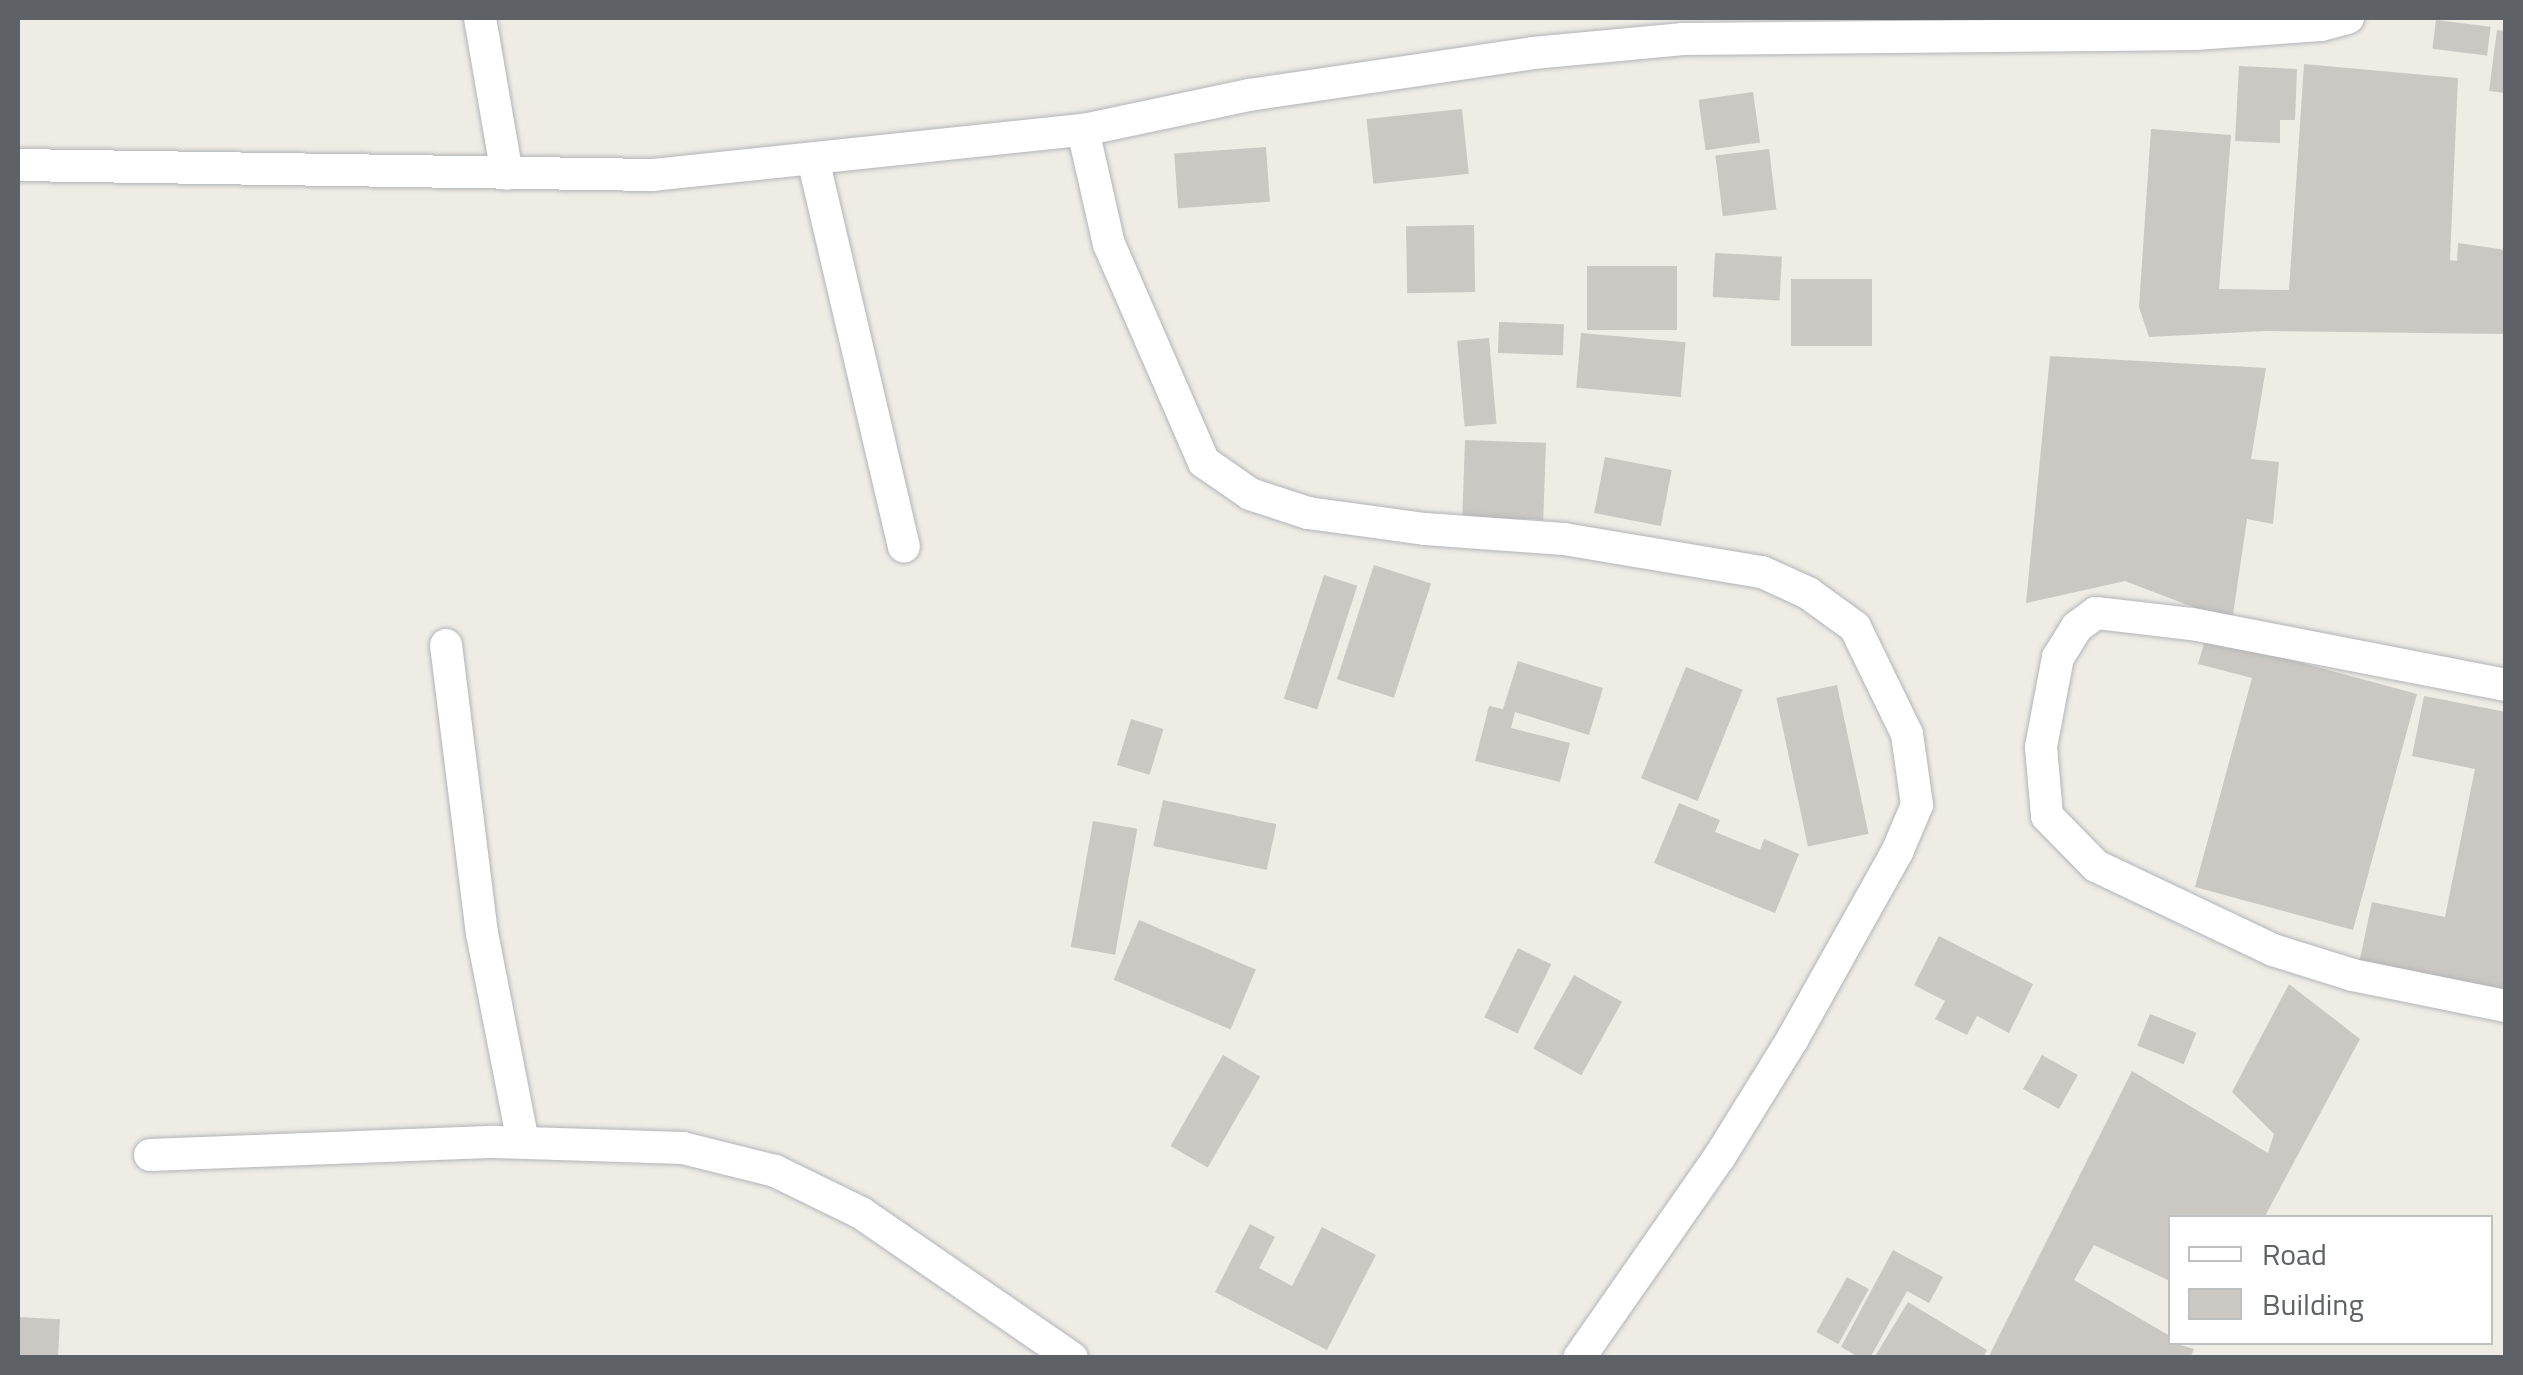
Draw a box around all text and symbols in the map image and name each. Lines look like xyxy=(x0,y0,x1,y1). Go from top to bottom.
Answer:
legend xyxy=(2168,1215,2493,1345)
text: Road xyxy=(2262,1231,2327,1277)
text: Building xyxy=(2262,1281,2364,1327)

